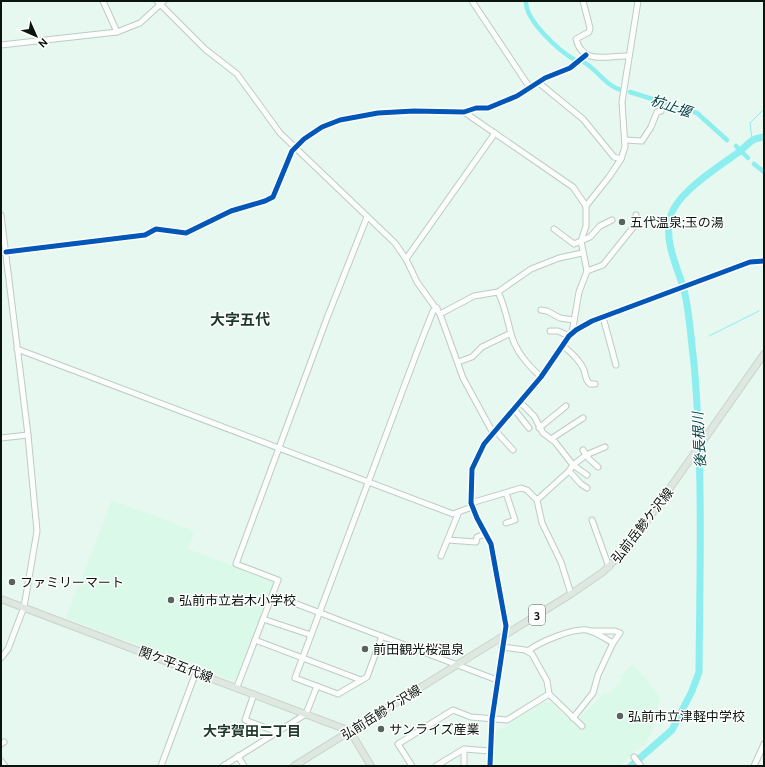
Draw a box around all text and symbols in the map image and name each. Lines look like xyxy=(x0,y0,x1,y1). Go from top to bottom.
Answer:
north arrow xyxy=(16,16,56,56)
text: N xyxy=(35,35,51,51)
water label: 杭止堰 xyxy=(648,91,697,122)
place label: 五代温泉;玉の湯 xyxy=(630,214,724,230)
marker: 五代温泉;玉の湯 xyxy=(617,217,627,227)
district label: 大字五代 xyxy=(210,311,270,329)
water label: 後長根川 xyxy=(688,410,709,468)
street label: 弘前岳鰺ケ沢線 xyxy=(608,484,676,566)
place label: ファミリーマート xyxy=(20,574,124,590)
marker: ファミリーマート xyxy=(7,577,17,587)
place label: 弘前市立岩木小学校 xyxy=(179,592,296,608)
marker: 弘前市立岩木小学校 xyxy=(166,595,176,605)
road number: 3 xyxy=(529,605,545,625)
place label: 前田観光桜温泉 xyxy=(373,641,464,657)
street label: 関ケ平五代線 xyxy=(137,643,215,685)
marker: 前田観光桜温泉 xyxy=(360,644,370,654)
street label: 弘前岳鰺ケ沢線 xyxy=(338,681,424,743)
place label: 弘前市立津軽中学校 xyxy=(628,708,745,724)
marker: 弘前市立津軽中学校 xyxy=(615,711,625,721)
place label: サンライズ産業 xyxy=(389,721,480,737)
district label: 大字賀田二丁目 xyxy=(203,722,301,740)
marker: サンライズ産業 xyxy=(376,724,386,734)

